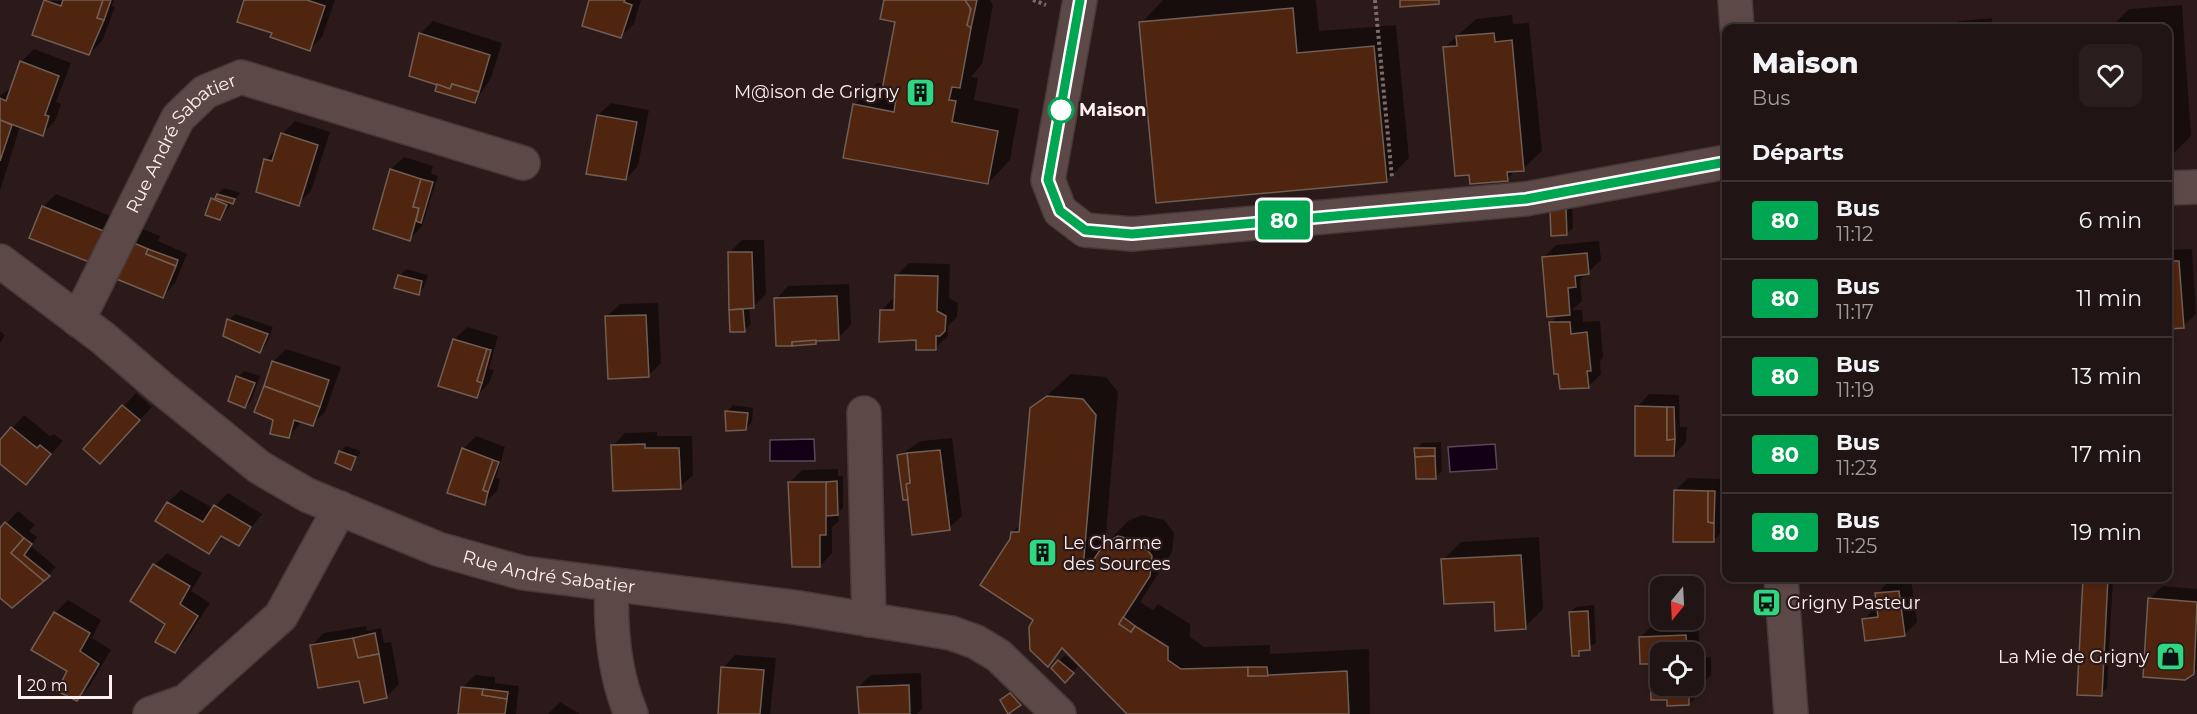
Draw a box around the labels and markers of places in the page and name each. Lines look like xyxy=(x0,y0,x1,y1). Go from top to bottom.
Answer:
building icon: M@ison de Grigny xyxy=(904,76,936,108)
place label: M@ison de Grigny xyxy=(734,81,899,103)
marker: Maison xyxy=(1048,97,1074,123)
place label: Maison xyxy=(1079,99,1147,121)
place label: Le Charme des Sources xyxy=(1063,532,1171,575)
building icon: Le Charme des Sources xyxy=(1026,537,1058,569)
bus stop icon: Grigny Pasteur xyxy=(1750,587,1782,619)
place label: Grigny Pasteur xyxy=(1787,592,1921,614)
shop icon: La Mie de Grigny xyxy=(2154,641,2186,673)
place label: La Mie de Grigny xyxy=(1998,646,2149,668)

